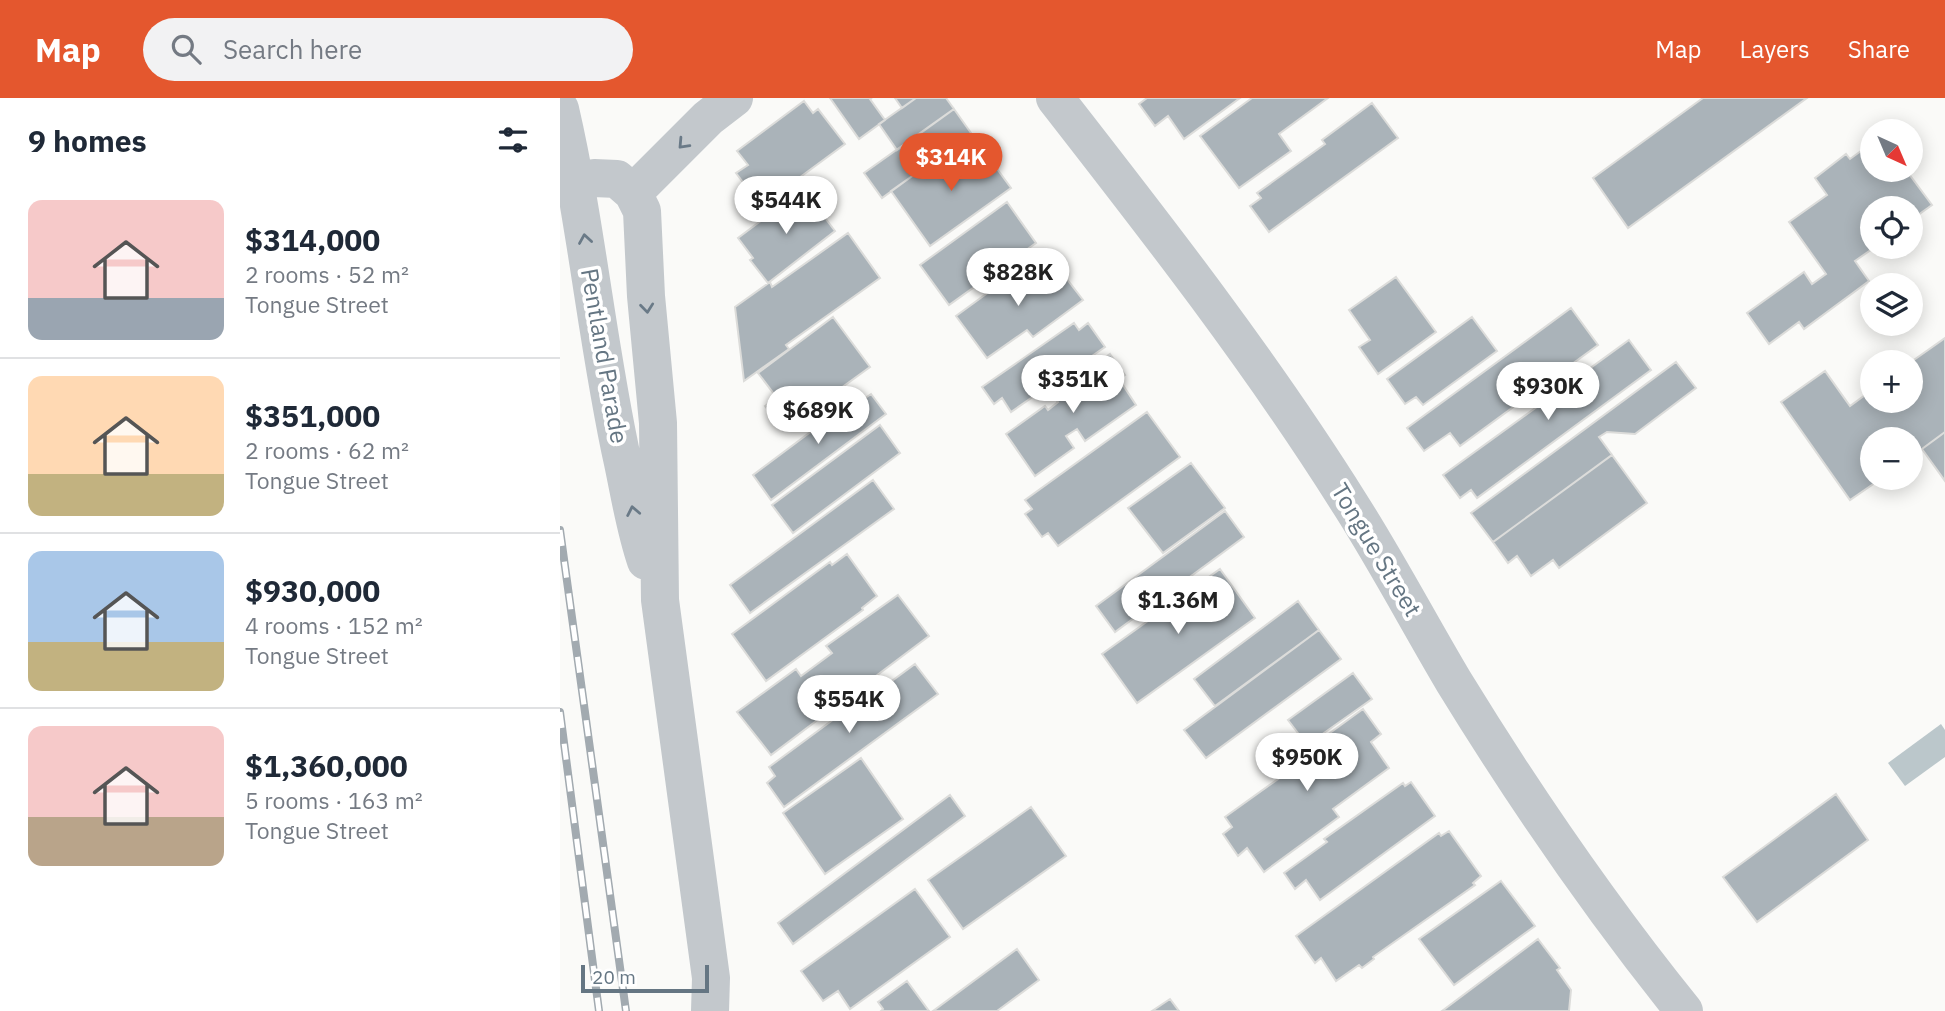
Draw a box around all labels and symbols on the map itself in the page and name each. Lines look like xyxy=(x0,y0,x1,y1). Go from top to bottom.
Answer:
north arrow xyxy=(1860,119,1923,182)
pin: $314K xyxy=(902,134,1000,193)
one-way arrow xyxy=(679,135,692,148)
pin: $544K xyxy=(737,176,835,236)
one-way arrow xyxy=(577,233,592,245)
pin: $828K xyxy=(969,248,1067,308)
street label: Pentland Parade xyxy=(574,266,636,446)
one-way arrow xyxy=(640,302,655,314)
pin: $351K xyxy=(1024,356,1122,415)
pin: $930K xyxy=(1499,362,1597,422)
pin: $689K xyxy=(769,386,867,446)
street label: Tongue Street xyxy=(1324,477,1429,622)
one-way arrow xyxy=(626,505,641,517)
pin: $1.36M xyxy=(1121,576,1235,636)
pin: $554K xyxy=(800,676,898,735)
pin: $950K xyxy=(1258,734,1356,793)
scale bar xyxy=(581,962,709,994)

